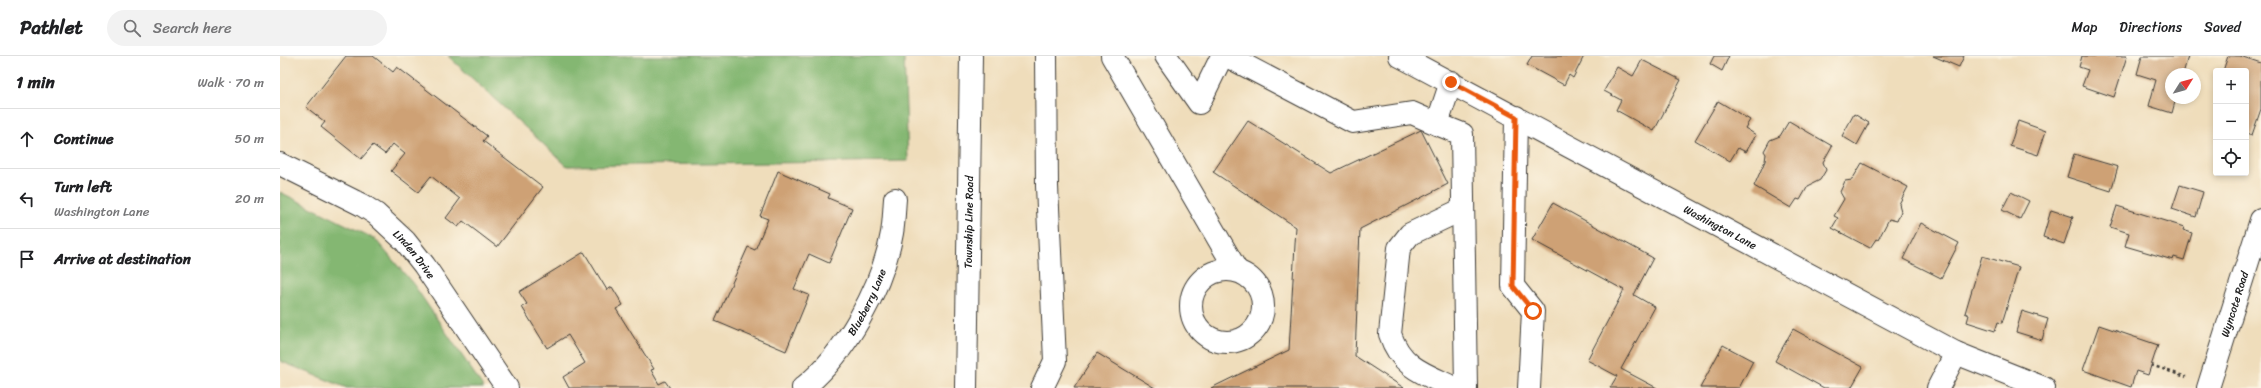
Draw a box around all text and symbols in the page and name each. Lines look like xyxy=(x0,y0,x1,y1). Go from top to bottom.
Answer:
search box xyxy=(107,10,387,46)
text: Pathlet xyxy=(20,11,83,44)
text: Search here xyxy=(153,15,232,41)
text: Map xyxy=(2071,15,2097,40)
text: Directions xyxy=(2119,15,2182,40)
text: Saved xyxy=(2204,15,2241,40)
icon: search xyxy=(121,17,143,39)
text: 1 min xyxy=(16,67,55,97)
north arrow xyxy=(2165,68,2201,104)
map controls xyxy=(2213,68,2249,176)
button: + xyxy=(2213,68,2249,104)
text: Walk · 70 m xyxy=(198,71,264,94)
route end xyxy=(1442,73,1460,91)
button: − xyxy=(2213,104,2249,140)
text: Continue xyxy=(54,126,114,152)
text: 50 m xyxy=(234,127,264,150)
icon: ahead xyxy=(16,128,38,150)
button: locate xyxy=(2213,140,2249,176)
text: Turn left xyxy=(54,174,112,200)
street label: Township Line Road xyxy=(958,174,979,268)
text: 20 m xyxy=(235,187,264,210)
icon: left xyxy=(16,188,38,210)
text: Washington Lane xyxy=(54,200,149,223)
street label: Washington Lane xyxy=(1680,200,1761,255)
street label: Linden Drive xyxy=(389,225,441,283)
text: Arrive at destination xyxy=(54,246,191,272)
icon: arrive xyxy=(16,248,38,270)
street label: Blueberry Lane xyxy=(842,266,891,340)
street label: Wyncote Road xyxy=(2215,268,2254,339)
route start xyxy=(1524,302,1542,320)

